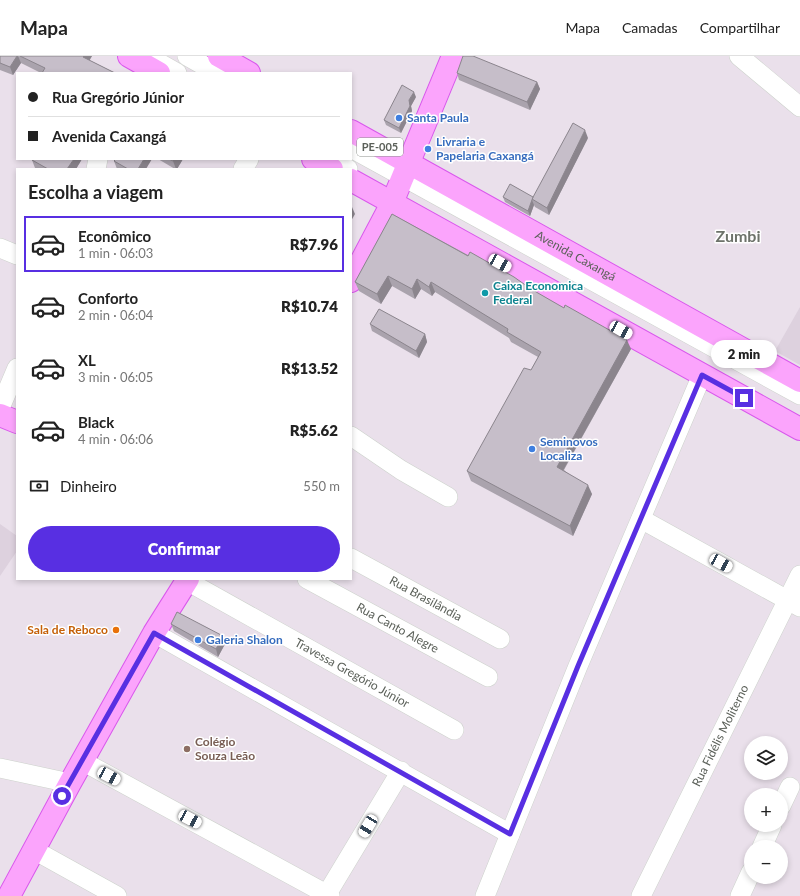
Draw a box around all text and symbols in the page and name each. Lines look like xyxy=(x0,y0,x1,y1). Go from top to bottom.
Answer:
text: Mapa xyxy=(20,16,68,39)
text: Mapa xyxy=(565,19,600,36)
text: Camadas xyxy=(622,19,678,36)
text: Compartilhar xyxy=(700,19,780,36)
text: Rua Gregório Júnior xyxy=(52,88,184,106)
place label: Santa Paula xyxy=(407,110,469,125)
marker: Santa Paula xyxy=(394,113,404,123)
text: Avenida Caxangá xyxy=(52,127,167,145)
place label: Livraria e Papelaria Caxangá xyxy=(436,134,534,163)
road number: PE-005 xyxy=(357,138,403,156)
marker: Livraria e Papelaria Caxangá xyxy=(423,144,433,154)
text: Escolha a viagem xyxy=(28,181,163,203)
icon: car xyxy=(30,226,66,262)
district label: Zumbi xyxy=(716,226,760,245)
text: Econômico xyxy=(78,227,151,245)
street label: Avenida Caxangá xyxy=(533,227,619,284)
text: R$7.96 xyxy=(290,235,338,253)
text: 1 min · 06:03 xyxy=(78,245,153,261)
car xyxy=(487,252,513,274)
place label: Caixa Economica Federal xyxy=(493,278,583,307)
icon: car xyxy=(30,288,66,324)
marker: Caixa Economica Federal xyxy=(480,288,490,298)
text: Conforto xyxy=(78,289,138,307)
text: R$10.74 xyxy=(281,297,338,315)
text: 2 min · 06:04 xyxy=(78,307,153,323)
car xyxy=(608,319,634,341)
callout: 2 min xyxy=(711,340,777,368)
text: 2 min xyxy=(728,346,760,362)
icon: car xyxy=(30,350,66,386)
text: XL xyxy=(78,351,96,369)
text: R$13.52 xyxy=(281,359,338,377)
text: 3 min · 06:05 xyxy=(78,369,153,385)
route end xyxy=(735,389,753,407)
icon: car xyxy=(30,412,66,448)
text: Black xyxy=(78,413,114,431)
text: R$5.62 xyxy=(290,421,338,439)
text: 4 min · 06:06 xyxy=(78,431,153,447)
place label: Seminovos Localiza xyxy=(540,434,598,463)
marker: Seminovos Localiza xyxy=(527,444,537,454)
icon: cash xyxy=(28,475,50,497)
text: Dinheiro xyxy=(60,477,117,495)
text: 550 m xyxy=(303,478,340,494)
button: Confirmar xyxy=(28,526,340,572)
car xyxy=(708,552,734,574)
street label: Rua Brasilândia xyxy=(387,572,465,624)
street label: Rua Canto Alegre xyxy=(354,599,442,656)
place label: Sala de Reboco xyxy=(27,622,108,637)
marker: Sala de Reboco xyxy=(111,625,121,635)
place label: Galeria Shalon xyxy=(206,632,283,647)
marker: Galeria Shalon xyxy=(193,635,203,645)
street label: Travessa Gregório Júnior xyxy=(292,635,413,711)
street label: Rua Fidélis Moliterno xyxy=(688,682,752,789)
place label: Colégio Souza Leão xyxy=(195,734,255,763)
map controls xyxy=(744,736,788,884)
button: layers xyxy=(744,736,788,780)
marker: Colégio Souza Leão xyxy=(182,744,192,754)
car xyxy=(96,765,122,787)
route start xyxy=(53,787,71,805)
button: + xyxy=(744,788,788,832)
car xyxy=(177,808,203,830)
car xyxy=(357,813,379,839)
button: − xyxy=(744,840,788,884)

